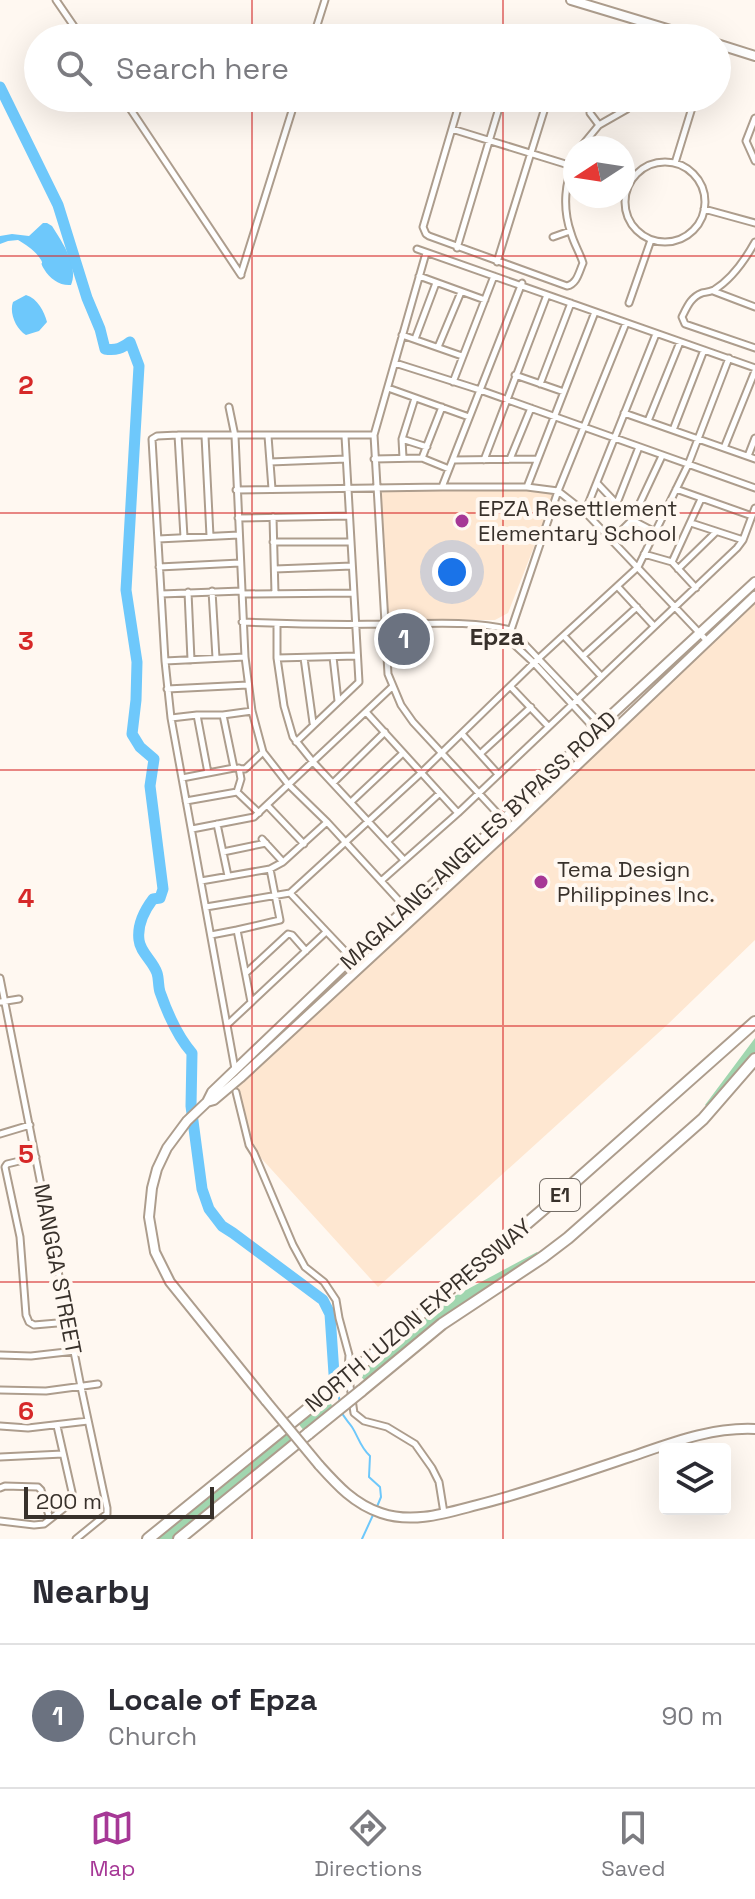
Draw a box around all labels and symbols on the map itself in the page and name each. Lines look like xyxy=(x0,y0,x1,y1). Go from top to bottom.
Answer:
north arrow xyxy=(563,136,635,208)
text: 2 xyxy=(18,368,34,402)
place label: EPZA Resettlement Elementary School xyxy=(478,494,677,547)
marker: EPZA Resettlement Elementary School xyxy=(453,512,471,530)
your location xyxy=(432,552,472,592)
pin: 1 xyxy=(378,609,430,669)
district label: Epza xyxy=(470,621,524,652)
text: 3 xyxy=(18,624,34,658)
street label: MAGALANG-ANGELES BYPASS ROAD xyxy=(334,704,622,976)
place label: Tema Design Philippines Inc. xyxy=(557,855,715,908)
marker: Tema Design Philippines Inc. xyxy=(532,873,550,891)
text: 4 xyxy=(18,881,34,915)
text: 5 xyxy=(18,1137,34,1171)
road number: E1 xyxy=(540,1179,580,1211)
street label: MANGGA STREET xyxy=(28,1181,88,1357)
street label: NORTH LUZON EXPRESSWAY xyxy=(299,1212,537,1418)
text: 6 xyxy=(18,1394,34,1428)
scale bar xyxy=(24,1483,214,1519)

